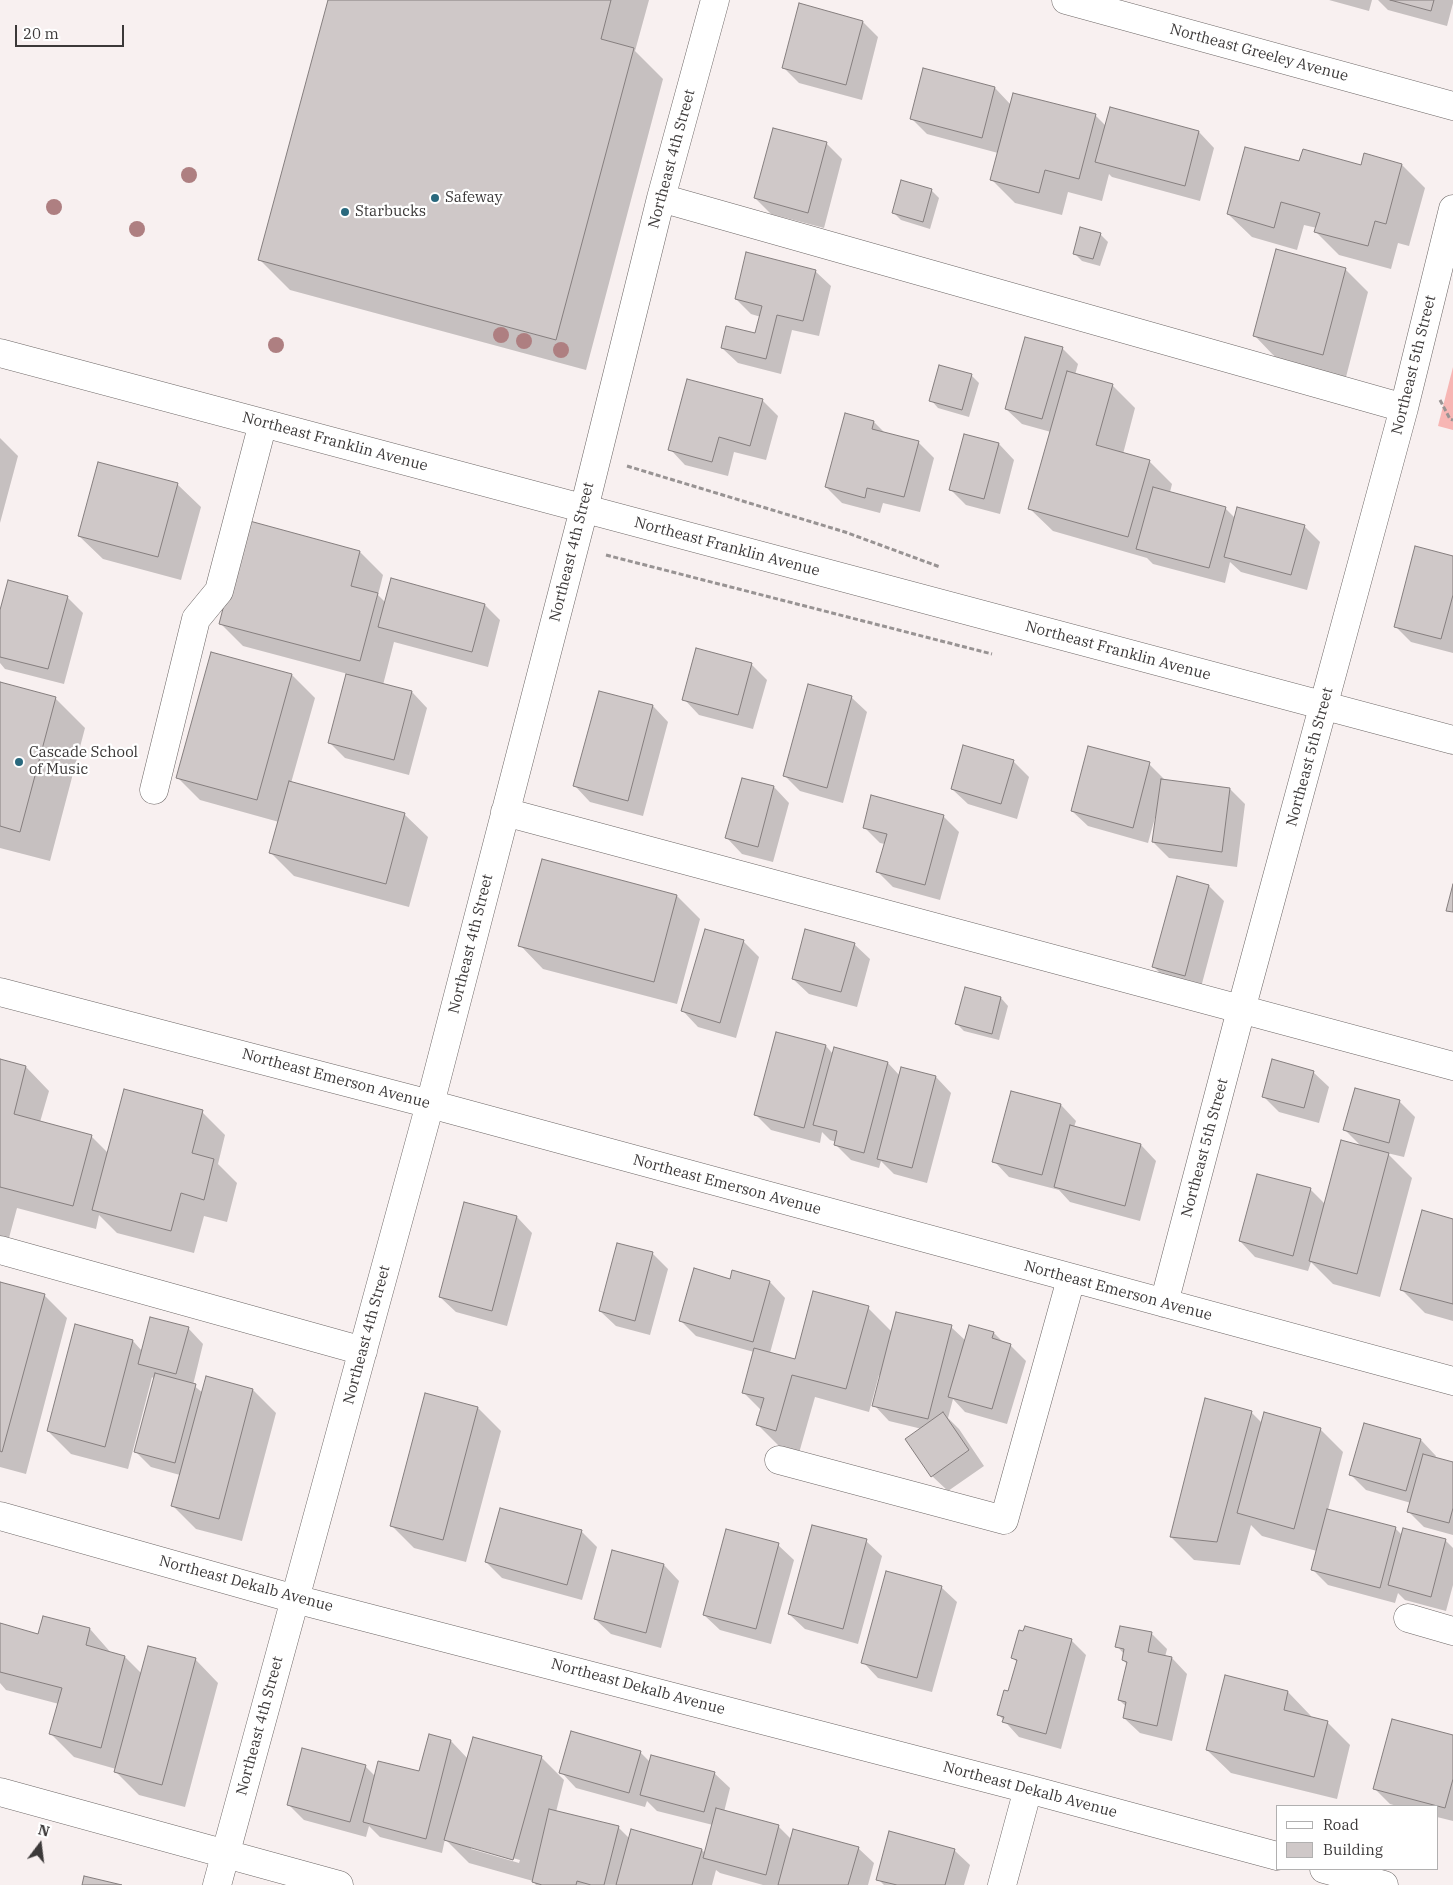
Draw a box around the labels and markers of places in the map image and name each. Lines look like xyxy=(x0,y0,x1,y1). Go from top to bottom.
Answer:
place label: Safeway xyxy=(445,189,503,207)
marker: Safeway xyxy=(429,192,441,204)
place label: Starbucks xyxy=(355,203,426,221)
marker: Starbucks xyxy=(339,206,351,218)
place label: Cascade School of Music xyxy=(29,744,138,779)
marker: Cascade School of Music xyxy=(13,756,25,768)

